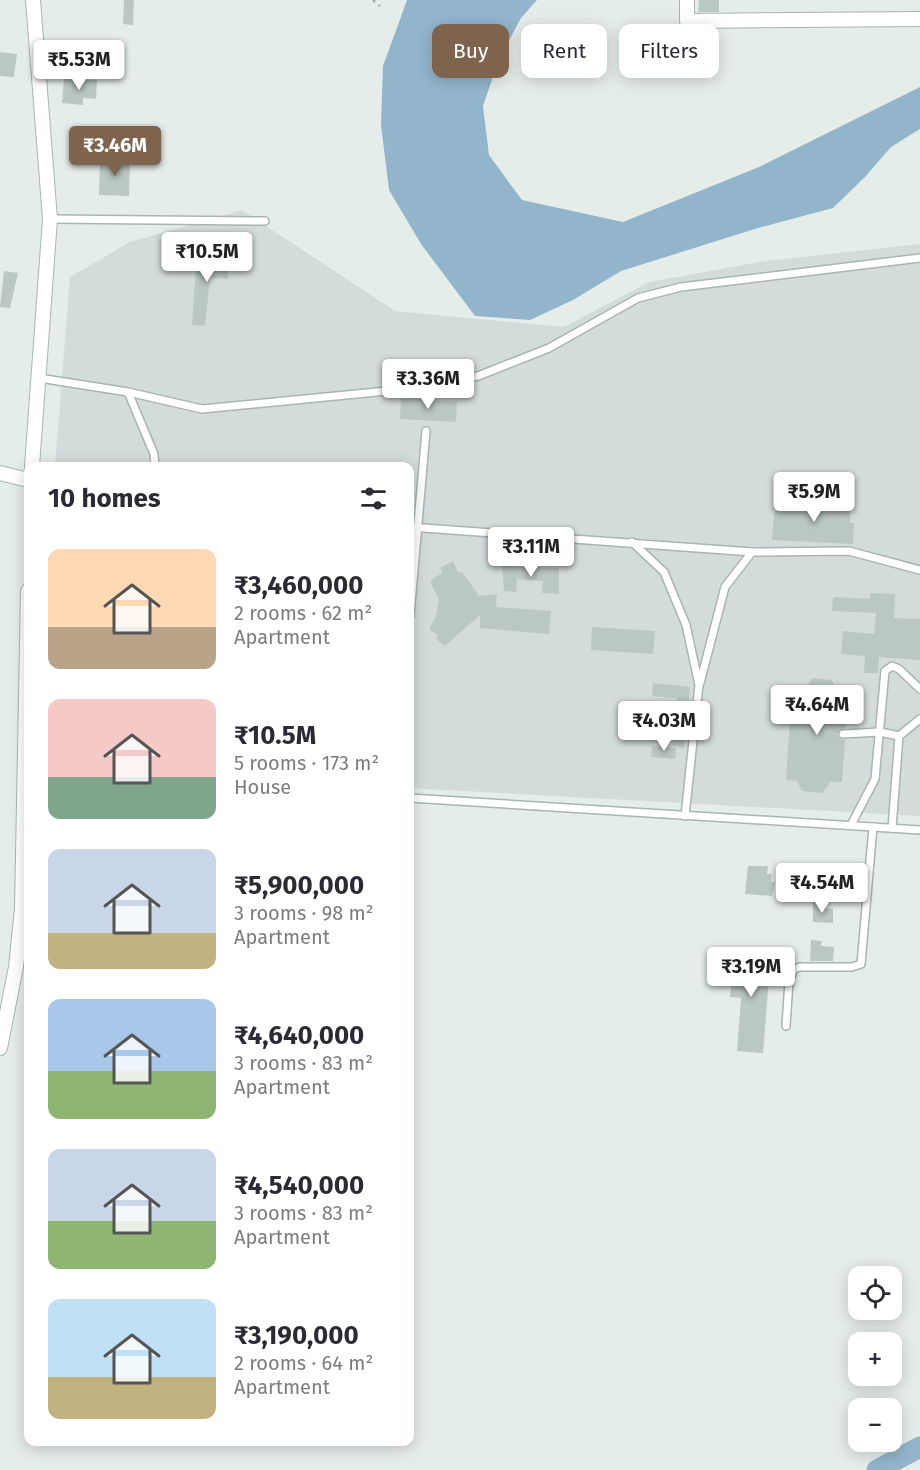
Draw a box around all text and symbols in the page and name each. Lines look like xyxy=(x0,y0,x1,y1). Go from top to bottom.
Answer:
chip: Buy xyxy=(432,24,509,78)
chip: Rent xyxy=(521,24,607,78)
chip: Filters xyxy=(619,24,719,78)
pin: ₹5.53M xyxy=(30,40,128,91)
text: ₹5.53M xyxy=(47,47,111,71)
pin: ₹3.46M xyxy=(66,126,164,177)
text: ₹3.46M xyxy=(83,133,147,157)
pin: ₹10.5M xyxy=(158,232,256,283)
text: ₹10.5M xyxy=(175,239,239,263)
pin: ₹3.36M xyxy=(379,359,477,410)
text: ₹3.36M xyxy=(396,366,460,390)
pin: ₹5.9M xyxy=(772,472,856,523)
text: ₹5.9M xyxy=(788,479,840,503)
icon: filters xyxy=(357,482,390,515)
text: 10 homes xyxy=(48,483,161,514)
pin: ₹3.11M xyxy=(482,527,580,578)
text: ₹3.11M xyxy=(502,534,560,558)
text: ₹3,460,000 xyxy=(234,570,363,601)
icon: home xyxy=(96,573,168,645)
text: 2 rooms · 62 m² xyxy=(234,601,372,625)
text: Apartment xyxy=(234,625,330,649)
pin: ₹4.64M xyxy=(768,685,866,736)
text: ₹4.64M xyxy=(785,692,849,716)
pin: ₹4.03M xyxy=(615,701,713,752)
text: ₹4.03M xyxy=(632,708,696,732)
text: ₹10.5M xyxy=(234,720,316,751)
icon: home xyxy=(96,723,168,795)
text: 5 rooms · 173 m² xyxy=(234,751,379,775)
text: House xyxy=(234,775,291,799)
pin: ₹4.54M xyxy=(773,863,871,914)
text: ₹5,900,000 xyxy=(234,870,364,901)
text: ₹4.54M xyxy=(790,870,854,894)
icon: home xyxy=(96,873,168,945)
text: 3 rooms · 98 m² xyxy=(234,901,374,925)
text: Apartment xyxy=(234,925,330,949)
pin: ₹3.19M xyxy=(702,947,800,998)
text: ₹3.19M xyxy=(721,954,781,978)
text: ₹4,640,000 xyxy=(234,1020,364,1051)
icon: home xyxy=(96,1023,168,1095)
text: 3 rooms · 83 m² xyxy=(234,1051,373,1075)
text: Apartment xyxy=(234,1075,330,1099)
text: ₹4,540,000 xyxy=(234,1170,364,1201)
icon: home xyxy=(96,1173,168,1245)
text: 3 rooms · 83 m² xyxy=(234,1201,373,1225)
text: Apartment xyxy=(234,1225,330,1249)
map controls xyxy=(848,1266,902,1452)
button: locate xyxy=(848,1266,902,1320)
text: ₹3,190,000 xyxy=(234,1320,359,1351)
icon: home xyxy=(96,1323,168,1395)
button: + xyxy=(848,1332,902,1386)
text: 2 rooms · 64 m² xyxy=(234,1351,373,1375)
text: Apartment xyxy=(234,1375,330,1399)
button: − xyxy=(848,1398,902,1452)

